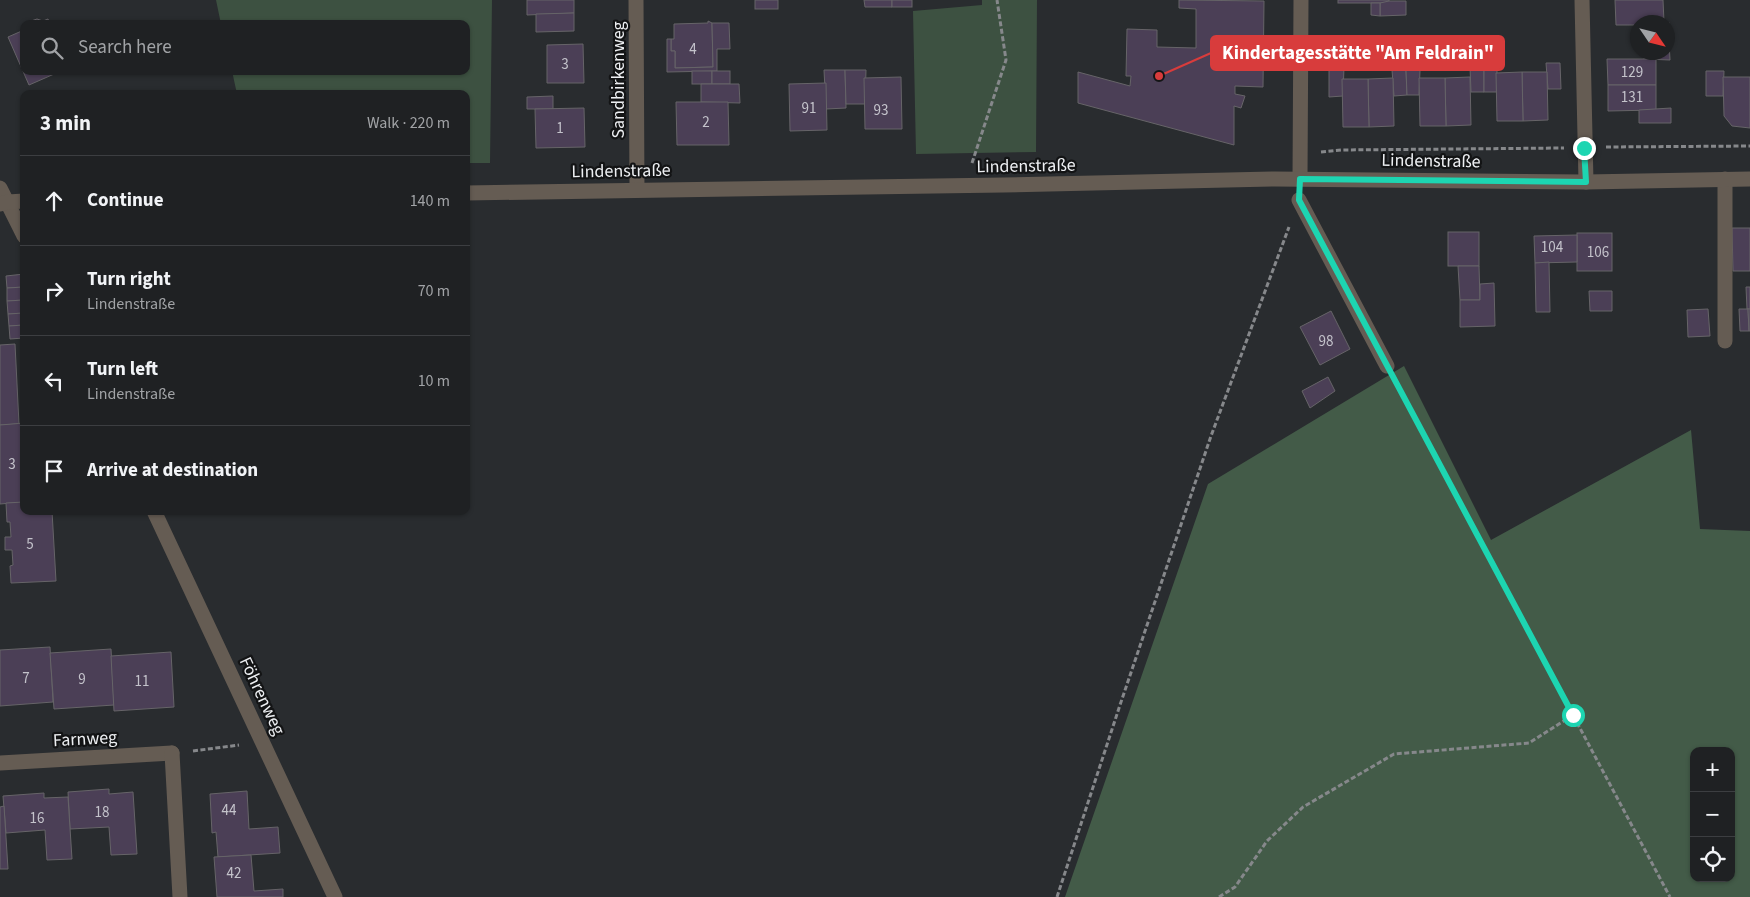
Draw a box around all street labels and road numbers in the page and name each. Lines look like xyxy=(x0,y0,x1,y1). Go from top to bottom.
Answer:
street label: Sandbirkenweg xyxy=(606,21,631,139)
street label: Lindenstraße xyxy=(1381,148,1481,174)
street label: Lindenstraße xyxy=(976,153,1076,179)
street label: Lindenstraße xyxy=(571,158,671,184)
street label: Föhrenweg xyxy=(233,653,291,739)
street label: Farnweg xyxy=(52,725,118,753)

